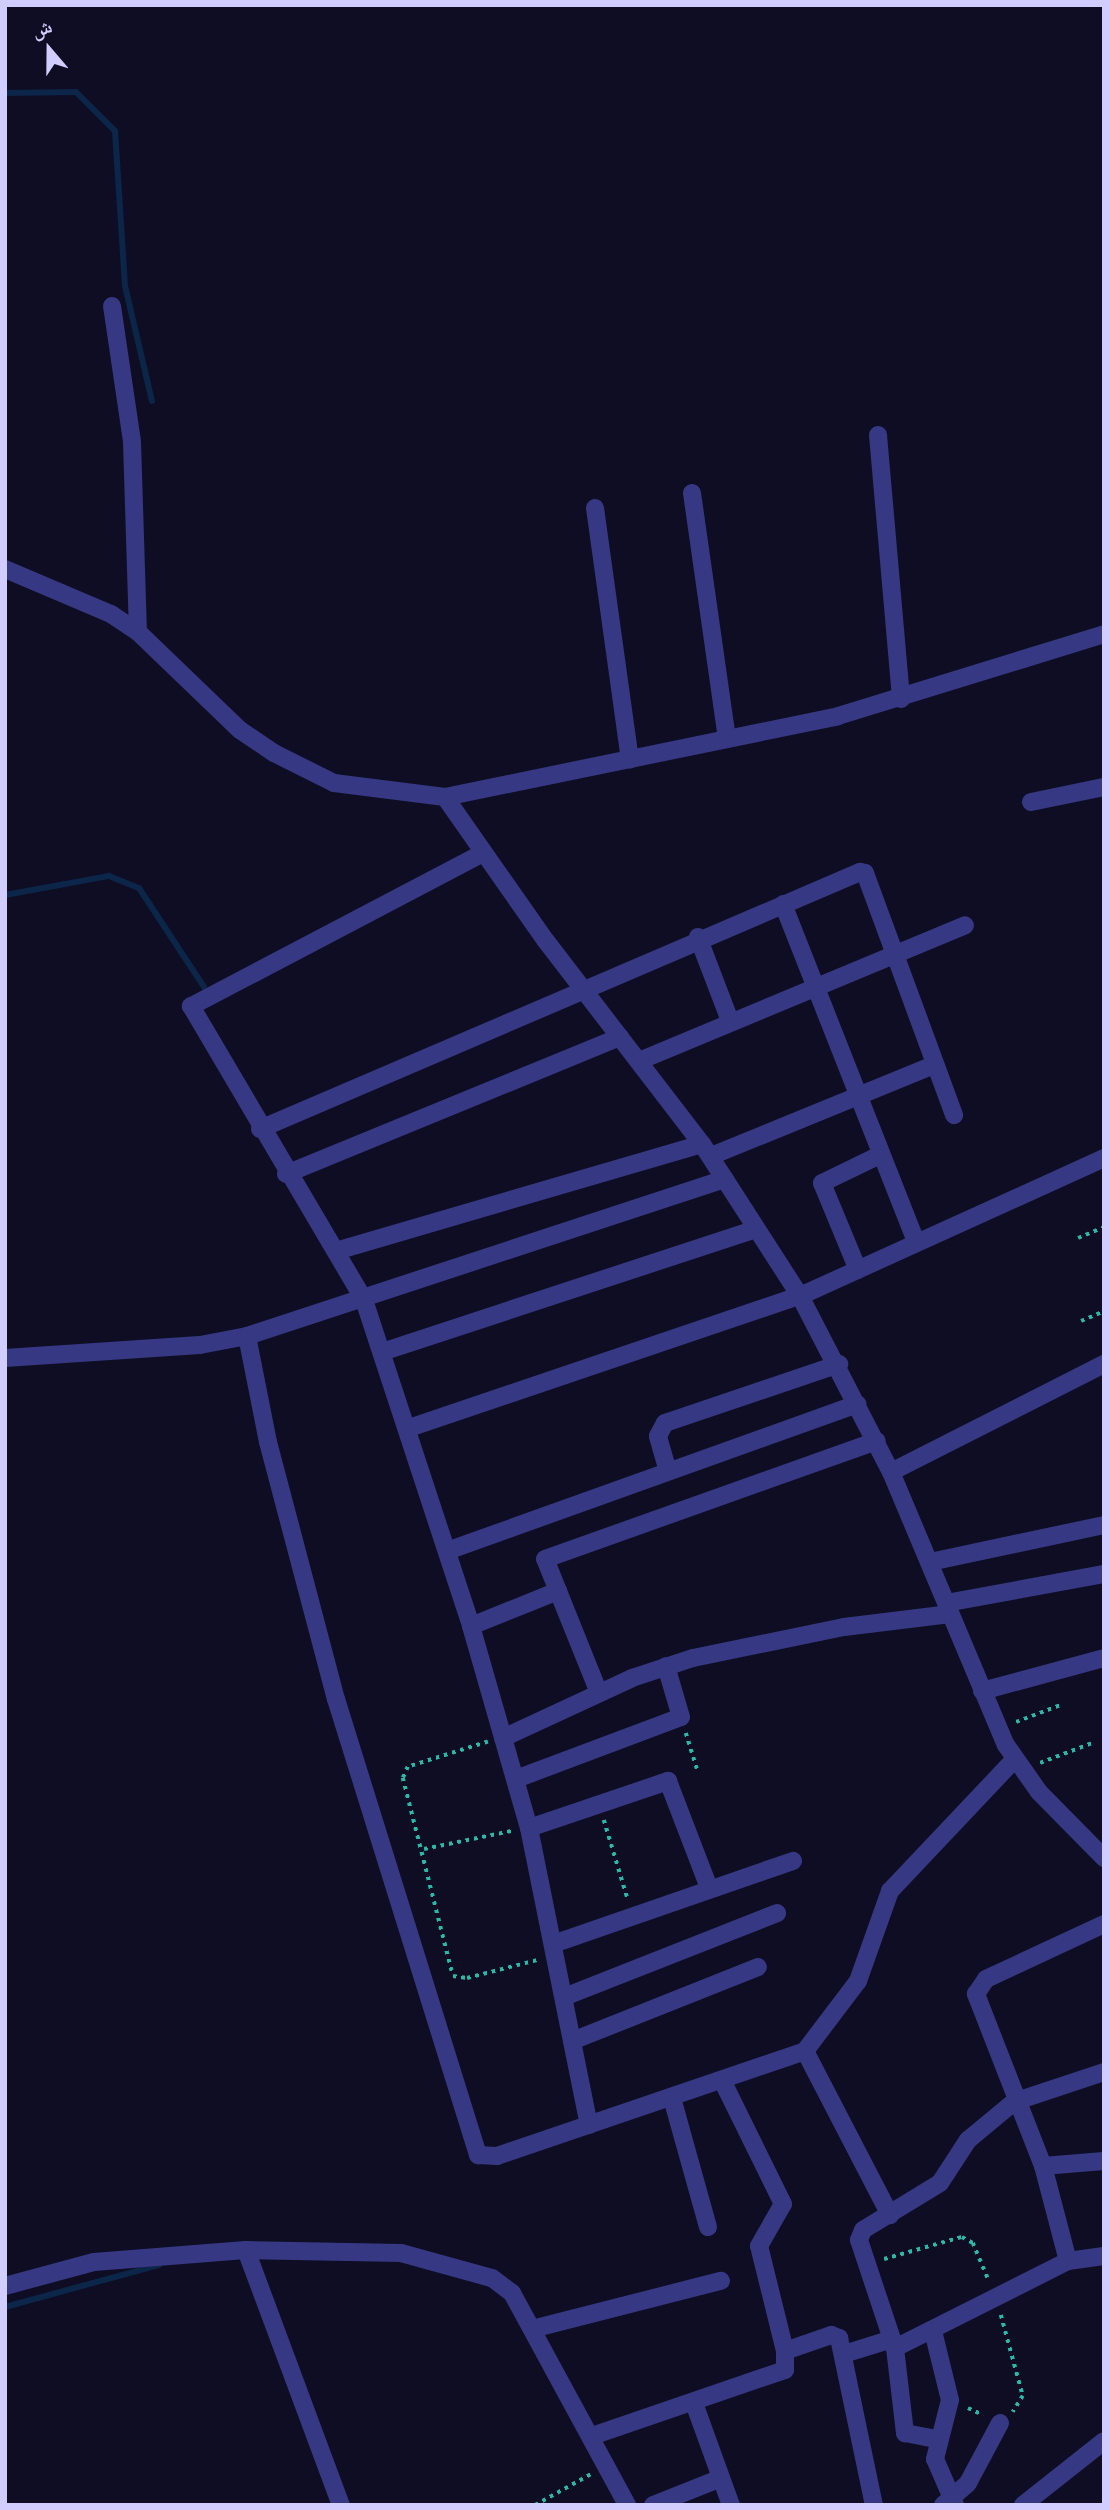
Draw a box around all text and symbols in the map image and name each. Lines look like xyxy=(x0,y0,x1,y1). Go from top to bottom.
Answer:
north arrow xyxy=(14,14,84,84)
text: ش xyxy=(29,15,55,42)

